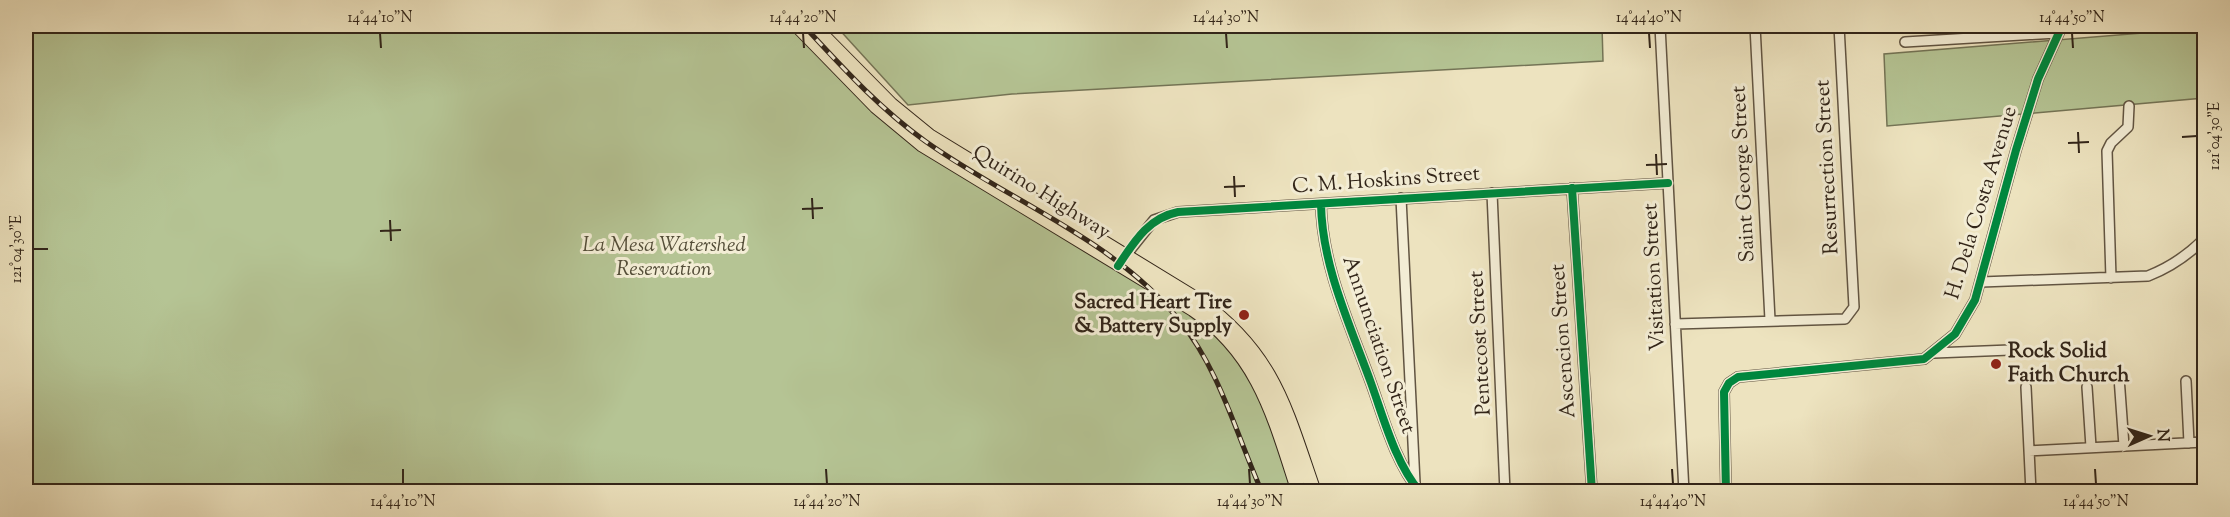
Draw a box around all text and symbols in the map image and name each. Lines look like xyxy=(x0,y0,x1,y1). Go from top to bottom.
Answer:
text: 14°44'10"N xyxy=(347,8,413,29)
text: 14°44'20"N xyxy=(769,8,837,29)
text: 14°44'30"N xyxy=(1193,8,1259,29)
text: 14°44'40"N xyxy=(1616,8,1682,29)
text: 14°44'50"N xyxy=(2039,8,2105,29)
street label: Resurrection Street xyxy=(1808,79,1848,255)
street label: Saint George Street xyxy=(1724,85,1764,263)
text: 121°04'30"E xyxy=(2205,102,2226,170)
street label: H. Dela Costa Avenue xyxy=(1938,103,2026,303)
street label: Quirino Highway xyxy=(966,138,1116,248)
street label: C. M. Hoskins Street xyxy=(1291,159,1481,203)
street label: Visitation Street xyxy=(1636,202,1674,352)
text: 121°04'30"E xyxy=(7,215,28,283)
park label: La Mesa Watershed Reservation xyxy=(582,231,746,285)
street label: Annunciation Street xyxy=(1333,252,1423,438)
street label: Ascencion Street xyxy=(1544,263,1584,419)
street label: Pentecost Street xyxy=(1462,270,1500,416)
place label: Sacred Heart Tire & Battery Supply xyxy=(1074,288,1233,342)
marker: Sacred Heart Tire & Battery Supply xyxy=(1237,308,1251,322)
place label: Rock Solid Faith Church xyxy=(2008,337,2130,391)
marker: Rock Solid Faith Church xyxy=(1989,357,2003,371)
north arrow xyxy=(2119,406,2179,466)
text: N xyxy=(2150,428,2173,443)
text: 14°44'10"N xyxy=(370,492,436,513)
text: 14°44'20"N xyxy=(793,492,861,513)
text: 14°44'30"N xyxy=(1217,492,1283,513)
text: 14°44'40"N xyxy=(1640,492,1706,513)
text: 14°44'50"N xyxy=(2063,492,2129,513)

